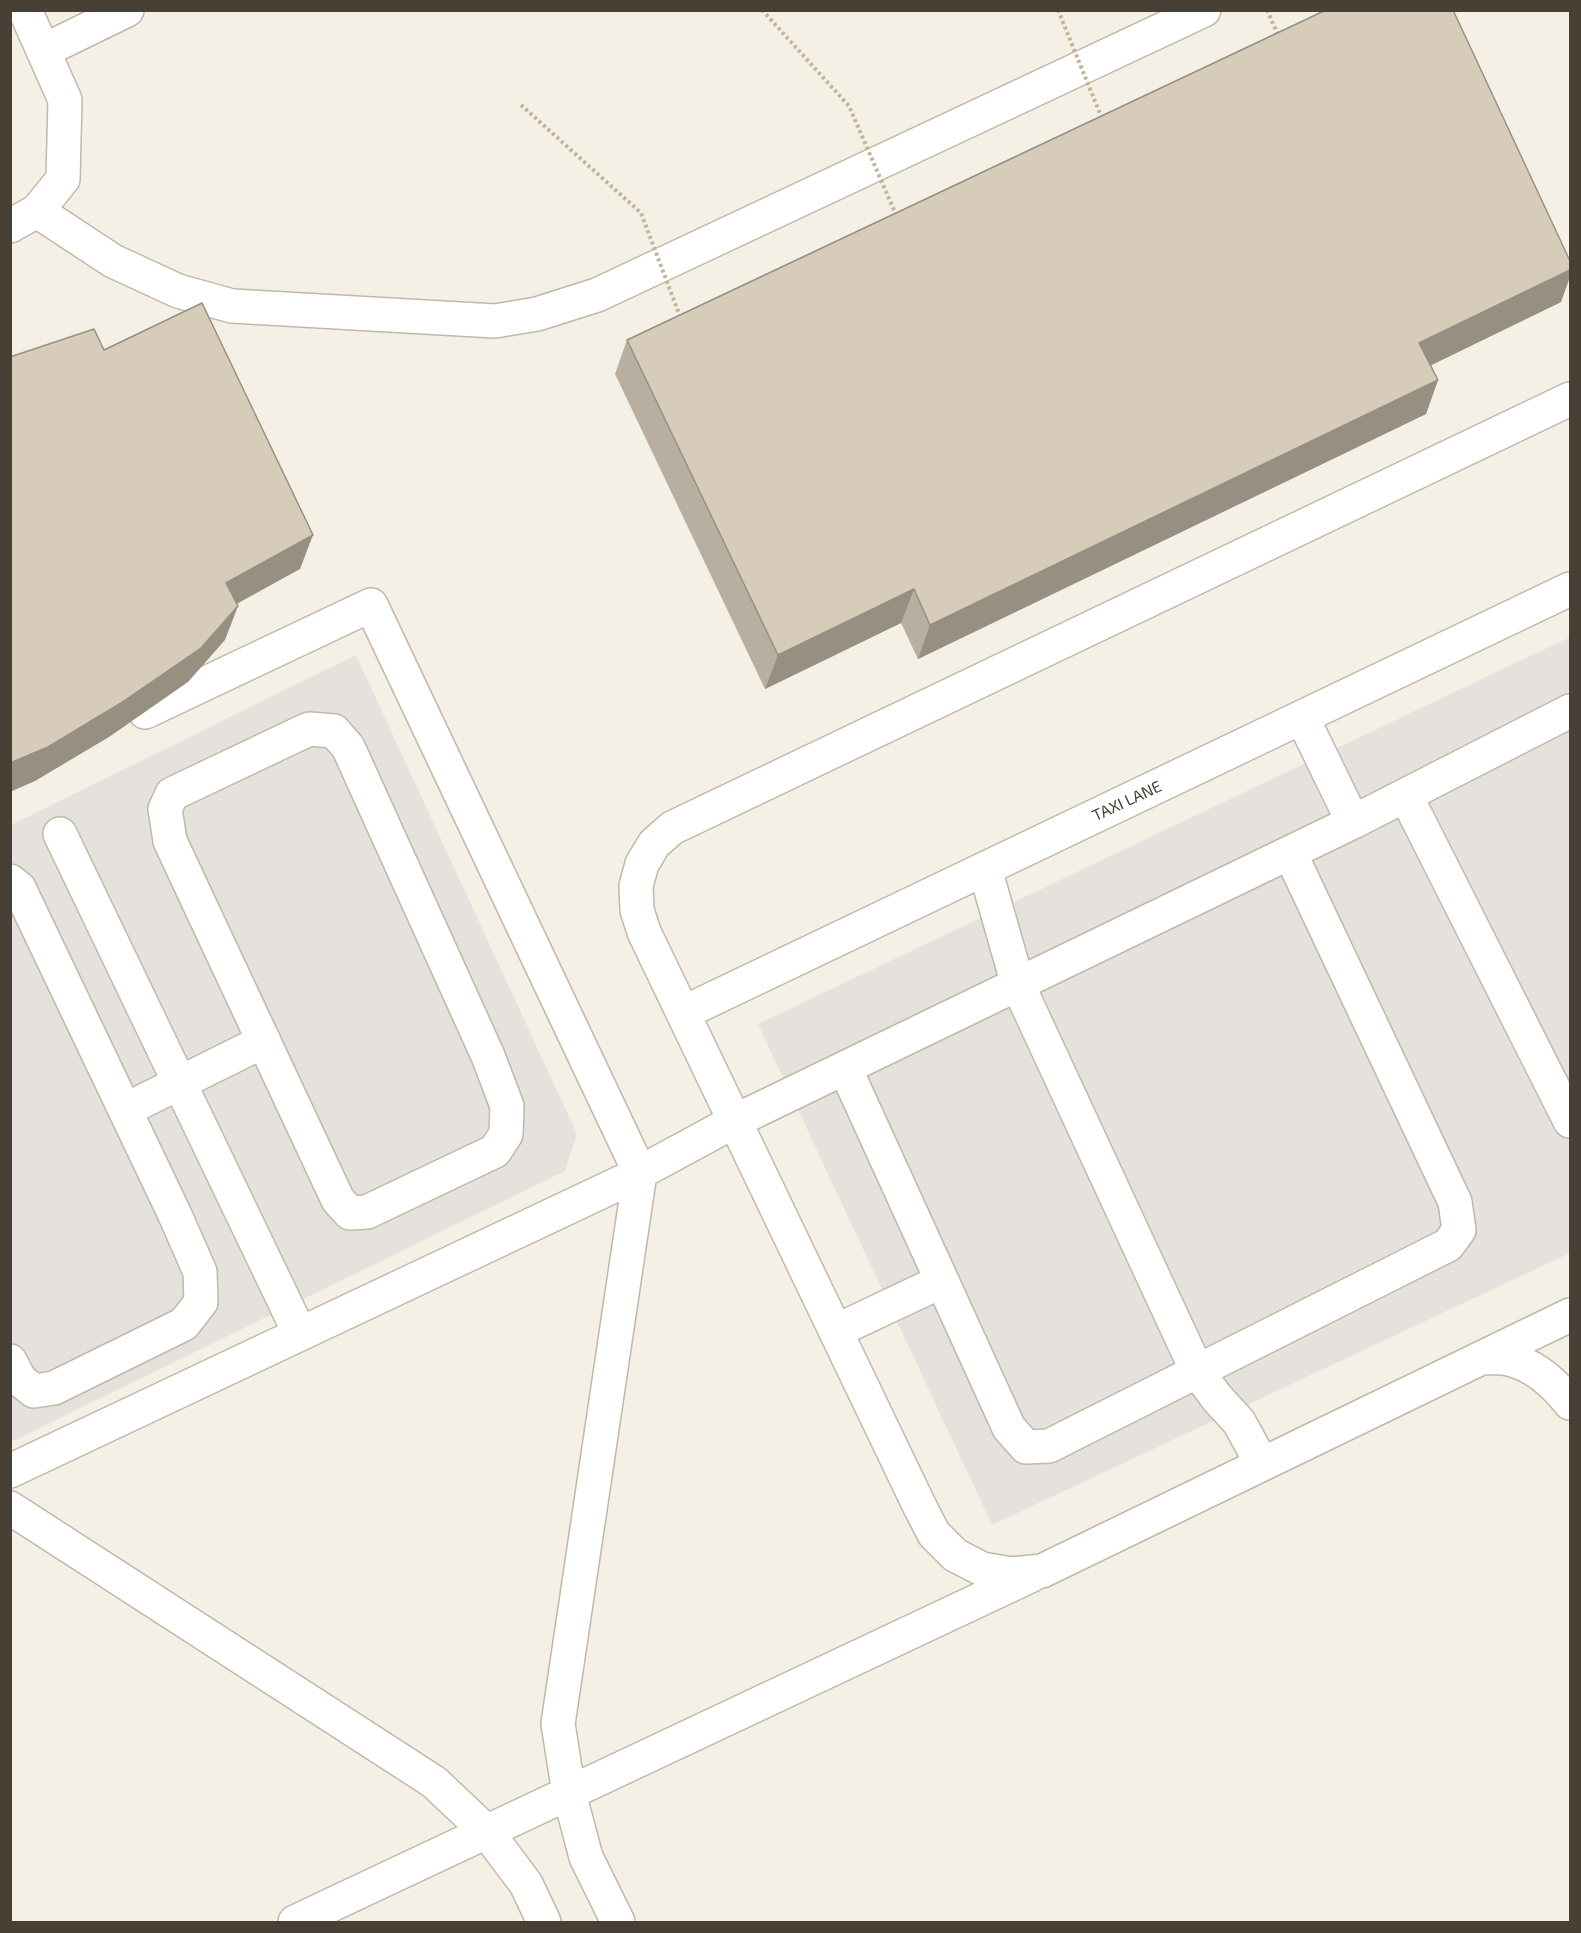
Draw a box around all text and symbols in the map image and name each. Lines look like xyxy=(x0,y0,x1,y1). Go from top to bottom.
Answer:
street label: TAXI LANE xyxy=(1089,777,1165,825)

